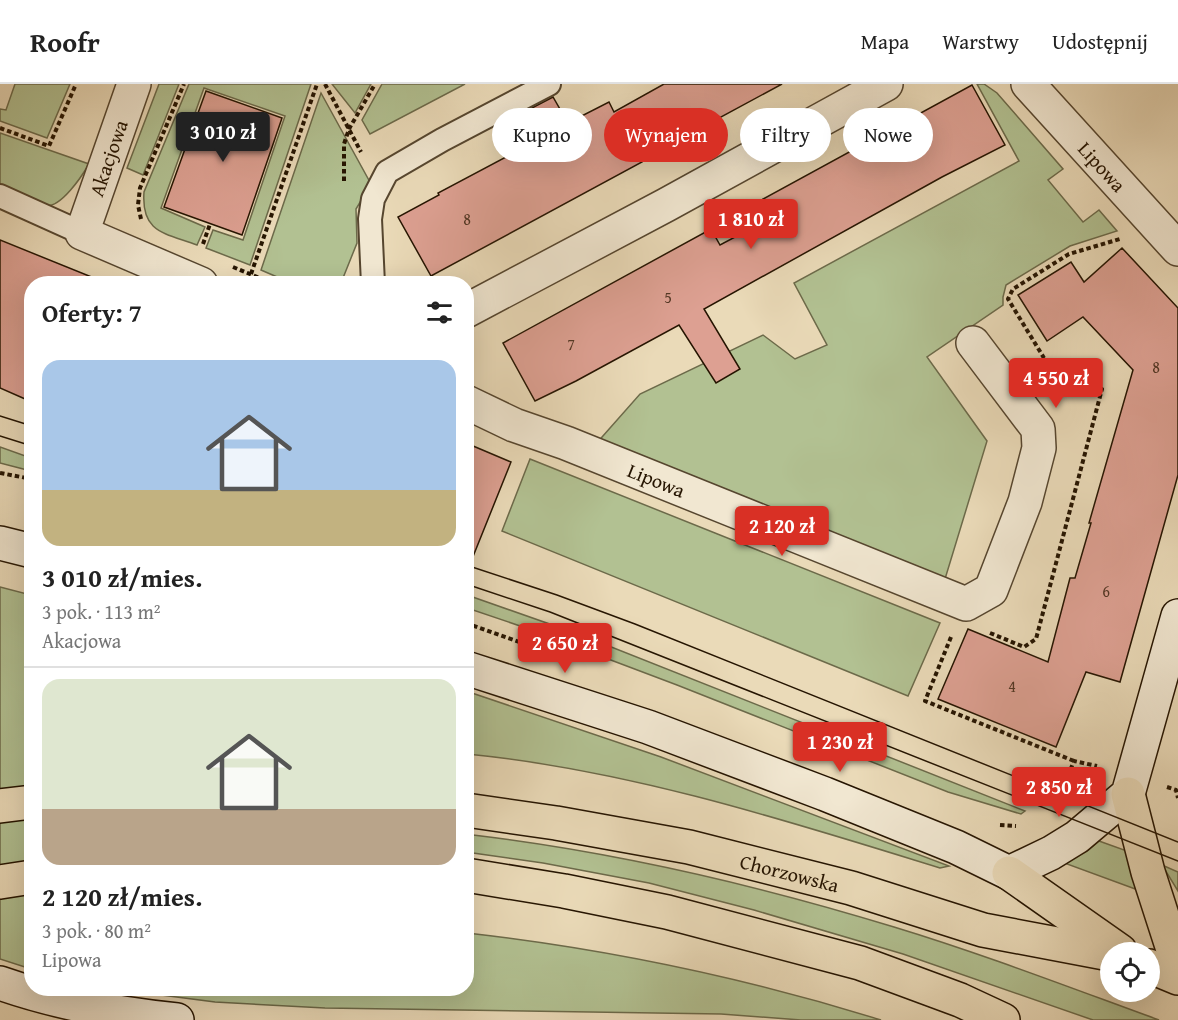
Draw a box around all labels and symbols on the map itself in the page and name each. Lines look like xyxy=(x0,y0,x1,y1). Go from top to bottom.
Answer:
pin: 3 010 zł xyxy=(161,112,285,163)
street label: Akacjowa xyxy=(81,115,135,200)
street label: Lipowa xyxy=(1072,134,1134,198)
pin: 1 810 zł xyxy=(689,199,813,250)
house number: 8 xyxy=(463,207,471,231)
house number: 5 xyxy=(664,285,672,309)
house number: 7 xyxy=(567,332,575,356)
house number: 8 xyxy=(1152,355,1160,379)
pin: 4 550 zł xyxy=(994,358,1118,409)
street label: Lipowa xyxy=(624,455,690,504)
pin: 2 120 zł xyxy=(720,506,844,557)
house number: 6 xyxy=(1102,579,1110,603)
pin: 2 650 zł xyxy=(503,623,627,674)
house number: 4 xyxy=(1008,674,1016,698)
pin: 1 230 zł xyxy=(778,722,902,773)
pin: 2 850 zł xyxy=(997,767,1121,818)
street label: Chorzowska xyxy=(737,846,843,899)

